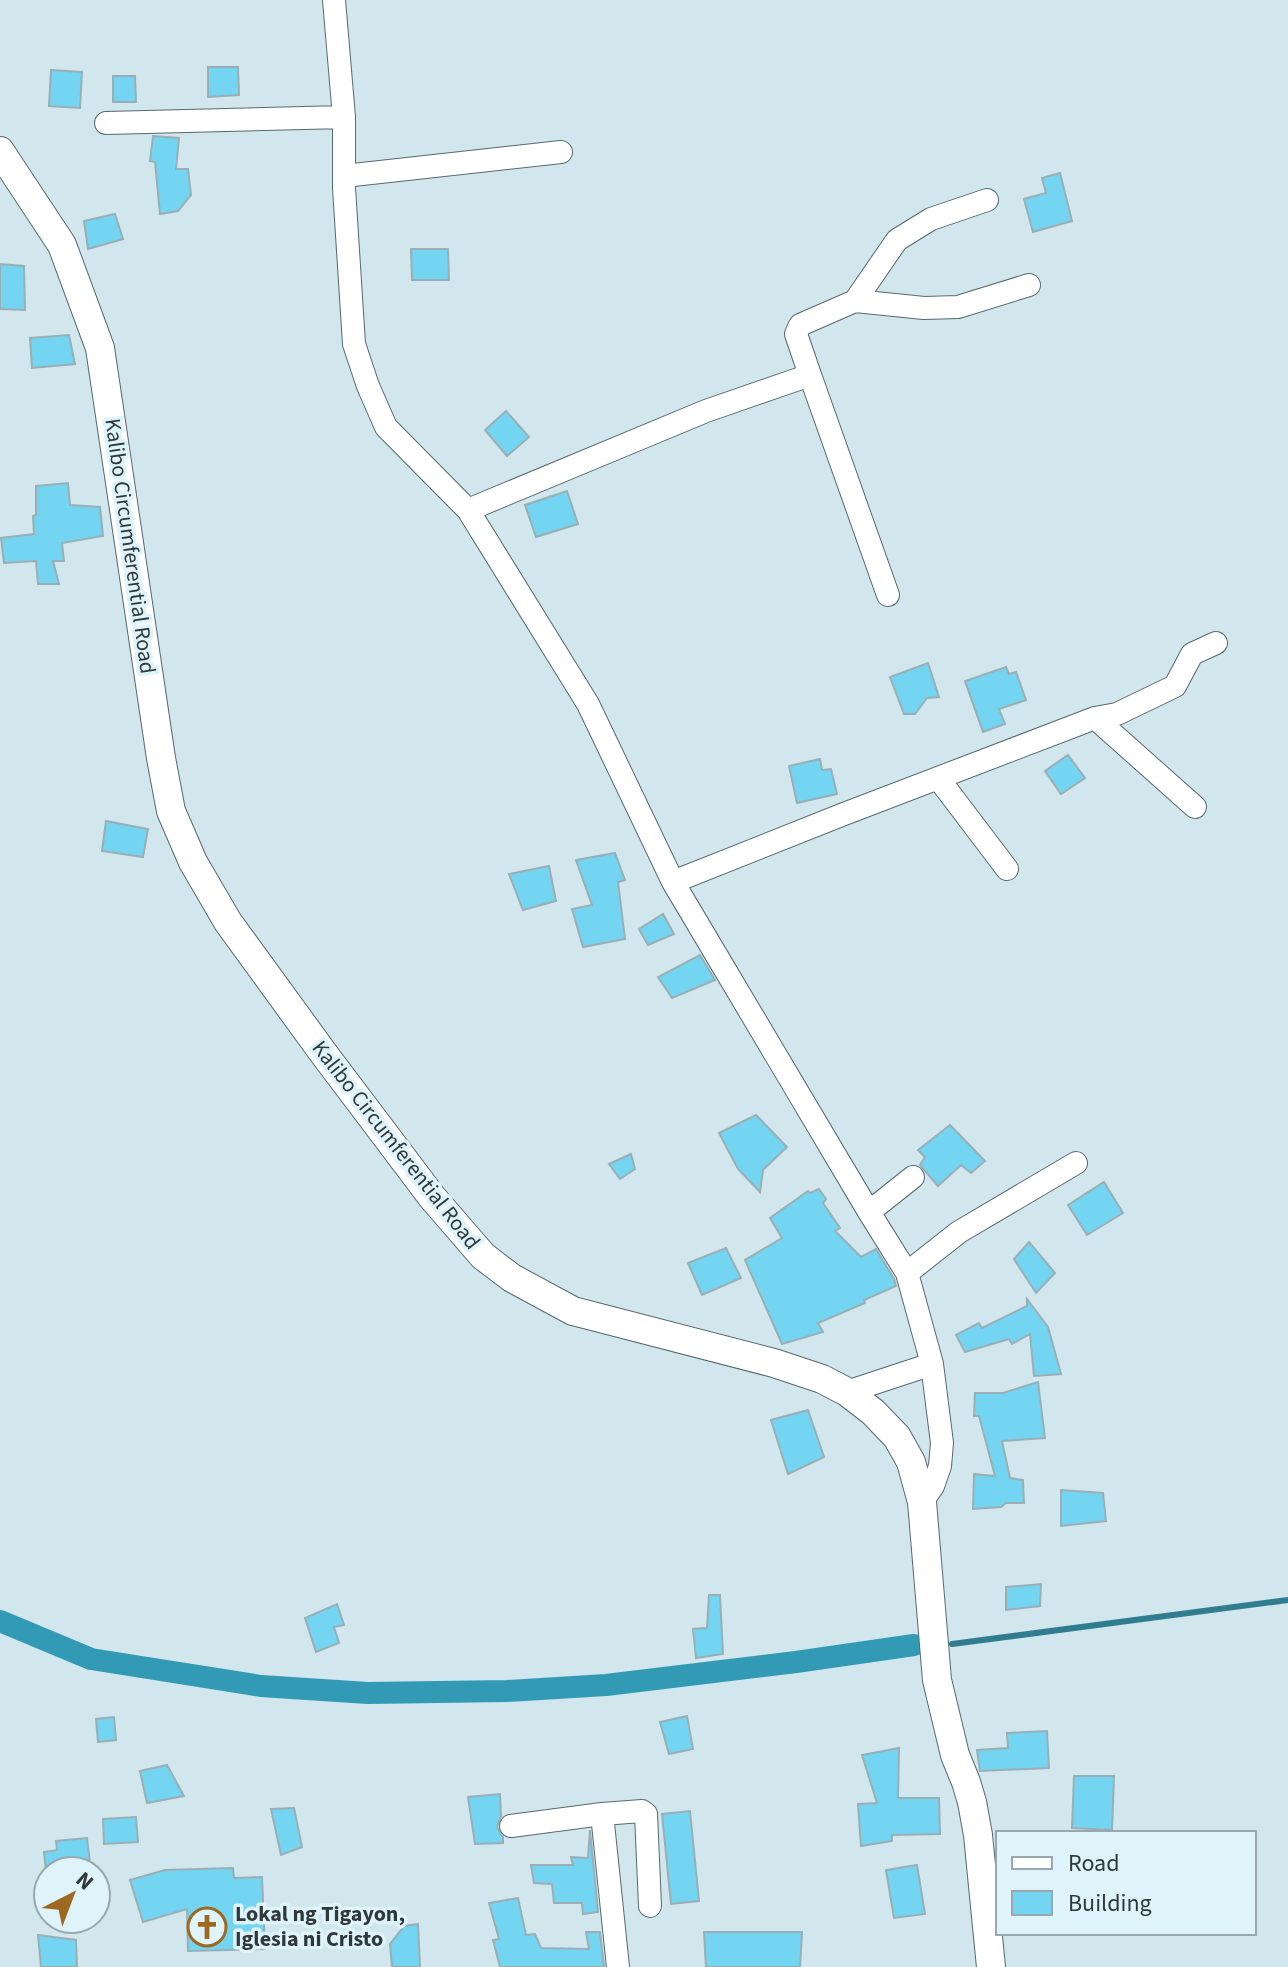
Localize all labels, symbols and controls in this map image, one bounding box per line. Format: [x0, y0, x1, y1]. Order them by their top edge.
street label: Kalibo Circumferential Road [96, 416, 164, 676]
street label: Kalibo Circumferential Road [304, 1034, 488, 1256]
legend [996, 1831, 1256, 1935]
text: Road [1068, 1846, 1120, 1881]
north arrow [32, 1855, 112, 1935]
text: N [69, 1864, 101, 1898]
text: Building [1068, 1886, 1152, 1921]
place label: Lokal ng Tigayon, Iglesia ni Cristo [235, 1898, 405, 1955]
church icon: Lokal ng Tigayon, Iglesia ni Cristo [186, 1906, 228, 1948]

